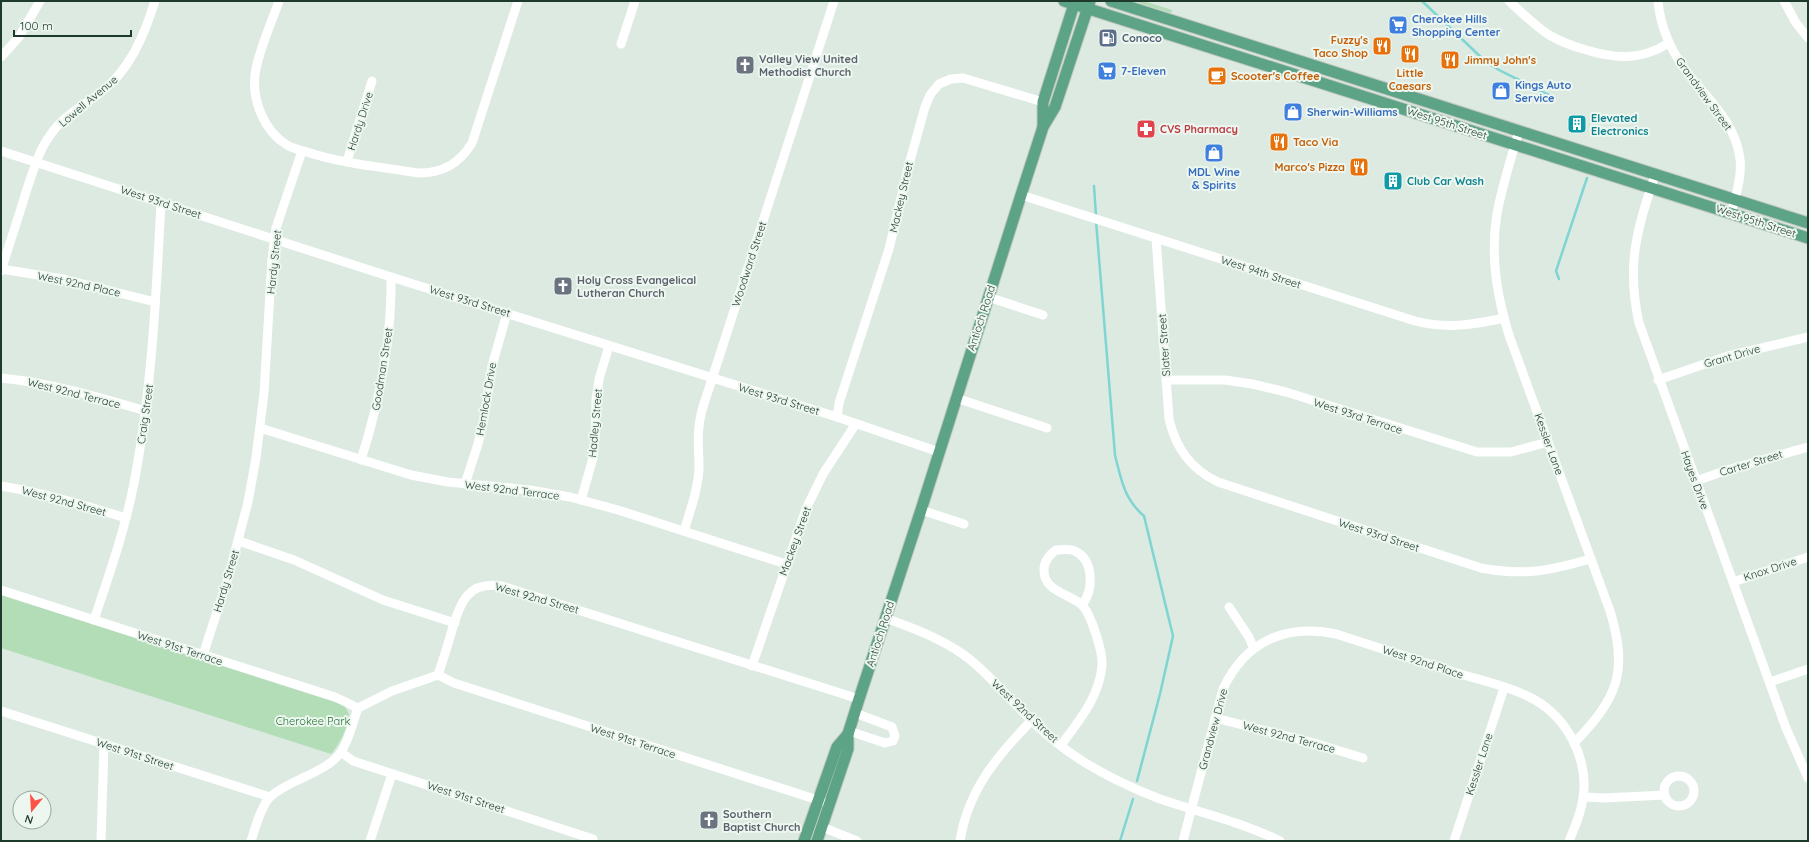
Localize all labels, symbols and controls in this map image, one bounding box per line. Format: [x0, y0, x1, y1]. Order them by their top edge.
scale bar [14, 12, 131, 38]
place label: Cherokee Hills Shopping Center [1412, 12, 1501, 39]
supermarket icon: Cherokee Hills Shopping Center [1387, 14, 1409, 36]
text: 100 m [20, 18, 53, 33]
fuel station icon: Conoco [1097, 27, 1119, 49]
place label: Conoco [1122, 31, 1162, 45]
place label: Fuzzy's Taco Shop [1313, 33, 1368, 60]
restaurant icon: Fuzzy's Taco Shop [1371, 35, 1393, 57]
restaurant icon: Little Caesars [1399, 43, 1421, 65]
restaurant icon: Jimmy John's [1439, 49, 1461, 71]
place label: Valley View United Methodist Church [759, 52, 858, 79]
place label: Jimmy John's [1464, 53, 1536, 67]
church icon: Valley View United Methodist Church [734, 54, 756, 76]
street label: Grandview Street [1673, 55, 1735, 134]
supermarket icon: 7-Eleven [1096, 60, 1118, 82]
place label: 7-Eleven [1121, 64, 1166, 78]
cafe icon: Scooter's Coffee [1206, 65, 1228, 87]
place label: Little Caesars [1389, 66, 1431, 93]
place label: Scooter's Coffee [1231, 69, 1320, 83]
street label: Lowell Avenue [56, 72, 120, 130]
place label: Kings Auto Service [1515, 78, 1571, 105]
shop icon: Kings Auto Service [1490, 80, 1512, 102]
street label: Hardy Drive [344, 90, 376, 152]
shop icon: Sherwin-Williams [1282, 101, 1304, 123]
street label: West 95th Street [1405, 103, 1489, 143]
place label: Sherwin-Williams [1307, 105, 1398, 119]
place label: Elevated Electronics [1591, 111, 1648, 138]
building icon: Elevated Electronics [1566, 113, 1588, 135]
pharmacy icon: CVS Pharmacy [1135, 118, 1157, 140]
place label: CVS Pharmacy [1160, 122, 1238, 136]
restaurant icon: Taco Via [1268, 131, 1290, 153]
place label: Taco Via [1293, 135, 1338, 149]
shop icon: MDL Wine & Spirits [1203, 142, 1225, 164]
restaurant icon: Marco's Pizza [1348, 156, 1370, 178]
street label: Mackey Street [886, 160, 916, 234]
place label: Marco's Pizza [1274, 160, 1345, 174]
place label: MDL Wine & Spirits [1188, 165, 1241, 192]
building icon: Club Car Wash [1382, 170, 1404, 192]
place label: Club Car Wash [1407, 174, 1484, 188]
street label: West 93rd Street [119, 182, 203, 222]
street label: West 95th Street [1714, 201, 1798, 241]
street label: Woodward Street [729, 219, 770, 309]
street label: Hardy Street [264, 229, 284, 295]
street label: West 94th Street [1219, 252, 1303, 292]
street label: West 92nd Place [36, 268, 122, 300]
place label: Holy Cross Evangelical Lutheran Church [577, 273, 696, 300]
church icon: Holy Cross Evangelical Lutheran Church [552, 275, 574, 297]
street label: West 93rd Street [428, 282, 513, 320]
street label: Antioch Road [964, 283, 998, 353]
street label: Slater Street [1155, 313, 1173, 377]
street label: Goodman Street [369, 326, 396, 411]
street label: Grant Drive [1702, 341, 1762, 371]
street label: Hemlock Drive [473, 361, 499, 437]
street label: West 92nd Terrace [26, 375, 122, 411]
street label: West 93rd Street [737, 380, 822, 418]
street label: Craig Street [134, 383, 156, 445]
street label: Hadley Street [585, 388, 605, 458]
street label: West 93rd Terrace [1312, 395, 1404, 437]
street label: Kessler Lane [1531, 411, 1567, 477]
street label: Carter Street [1718, 447, 1785, 479]
street label: Hayes Drive [1678, 449, 1712, 511]
street label: West 92nd Terrace [464, 477, 560, 503]
street label: West 92nd Street [20, 483, 108, 519]
street label: Mackey Street [776, 504, 814, 577]
street label: West 93rd Street [1337, 515, 1421, 555]
street label: Hardy Street [210, 548, 242, 614]
street label: Knox Drive [1742, 554, 1798, 584]
street label: West 92nd Street [493, 579, 581, 617]
street label: Antioch Road [863, 599, 897, 669]
street label: West 91st Terrace [135, 628, 225, 668]
street label: West 92nd Place [1381, 642, 1465, 682]
street label: West 92nd Street [988, 676, 1062, 746]
street label: Grandview Drive [1195, 687, 1231, 771]
park label: Cherokee Park [276, 714, 350, 728]
street label: West 92nd Terrace [1241, 718, 1337, 756]
street label: West 91st Terrace [588, 721, 678, 761]
street label: Kessler Lane [1462, 731, 1496, 797]
street label: West 91st Street [94, 735, 176, 773]
street label: West 91st Street [425, 778, 507, 816]
north arrow [12, 790, 52, 830]
place label: Southern Baptist Church [723, 807, 801, 834]
church icon: Southern Baptist Church [698, 809, 720, 831]
text: N [23, 812, 35, 827]

